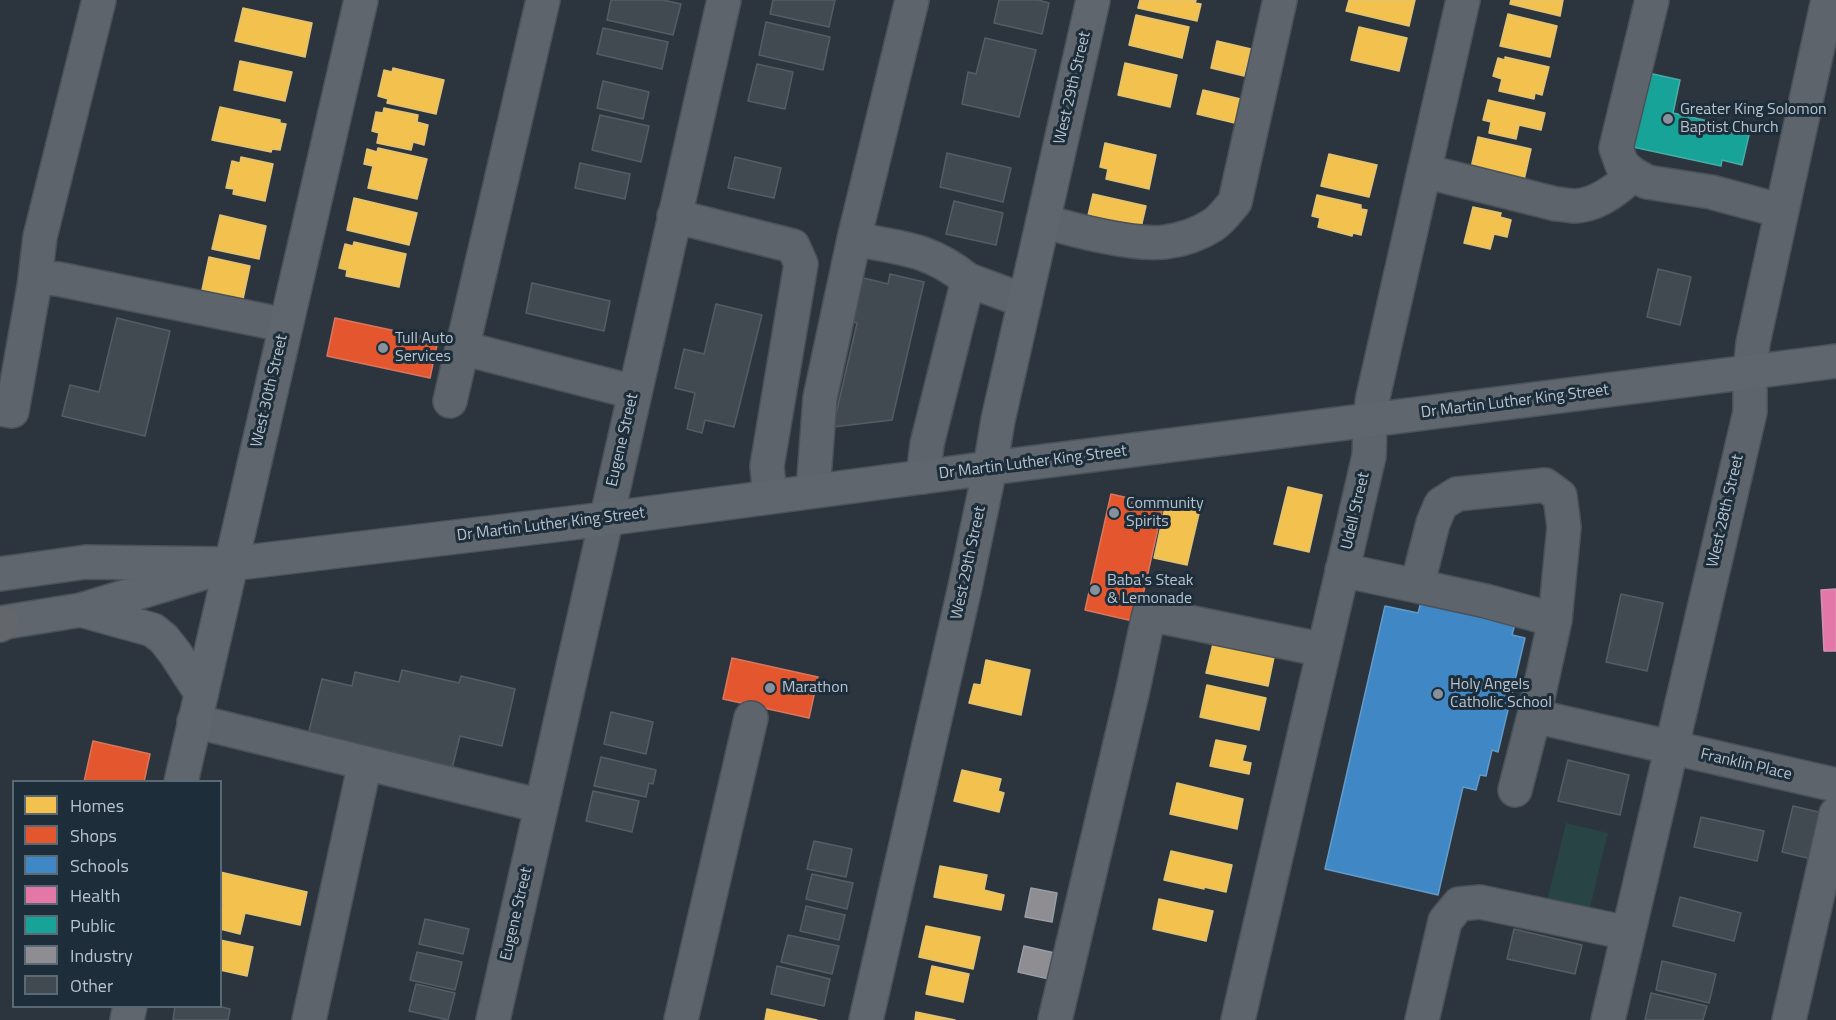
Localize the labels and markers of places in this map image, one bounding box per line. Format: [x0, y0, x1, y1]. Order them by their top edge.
place label: Greater King Solomon Baptist Church [1680, 100, 1827, 138]
marker: Greater King Solomon Baptist Church [1661, 112, 1675, 126]
place label: Tull Auto Services [395, 329, 454, 367]
marker: Tull Auto Services [376, 341, 390, 355]
place label: Community Spirits [1126, 494, 1204, 532]
marker: Community Spirits [1107, 506, 1121, 520]
place label: Baba's Steak & Lemonade [1107, 571, 1193, 609]
marker: Baba's Steak & Lemonade [1088, 583, 1102, 597]
place label: Holy Angels Catholic School [1450, 675, 1552, 713]
place label: Marathon [782, 678, 848, 698]
marker: Marathon [763, 681, 777, 695]
marker: Holy Angels Catholic School [1431, 687, 1445, 701]

